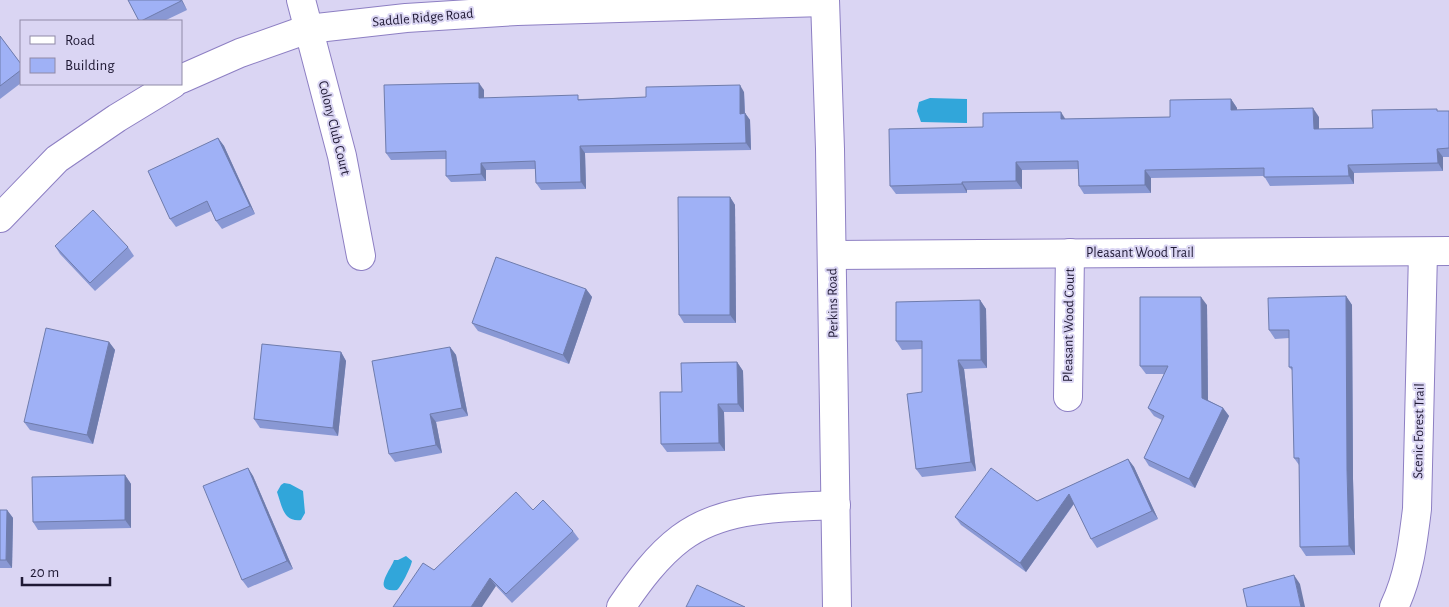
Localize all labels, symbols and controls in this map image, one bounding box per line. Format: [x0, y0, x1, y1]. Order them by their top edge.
street label: Saddle Ridge Road [372, 7, 474, 29]
legend [20, 20, 182, 85]
text: Road [65, 33, 95, 48]
text: Building [65, 58, 115, 73]
street label: Colony Club Court [316, 79, 353, 177]
street label: Pleasant Wood Trail [1086, 246, 1194, 260]
street label: Pleasant Wood Court [1061, 267, 1077, 382]
street label: Perkins Road [825, 268, 841, 338]
street label: Scenic Forest Trail [1411, 383, 1427, 479]
scale bar [22, 554, 110, 586]
text: 20 m [30, 565, 59, 580]

